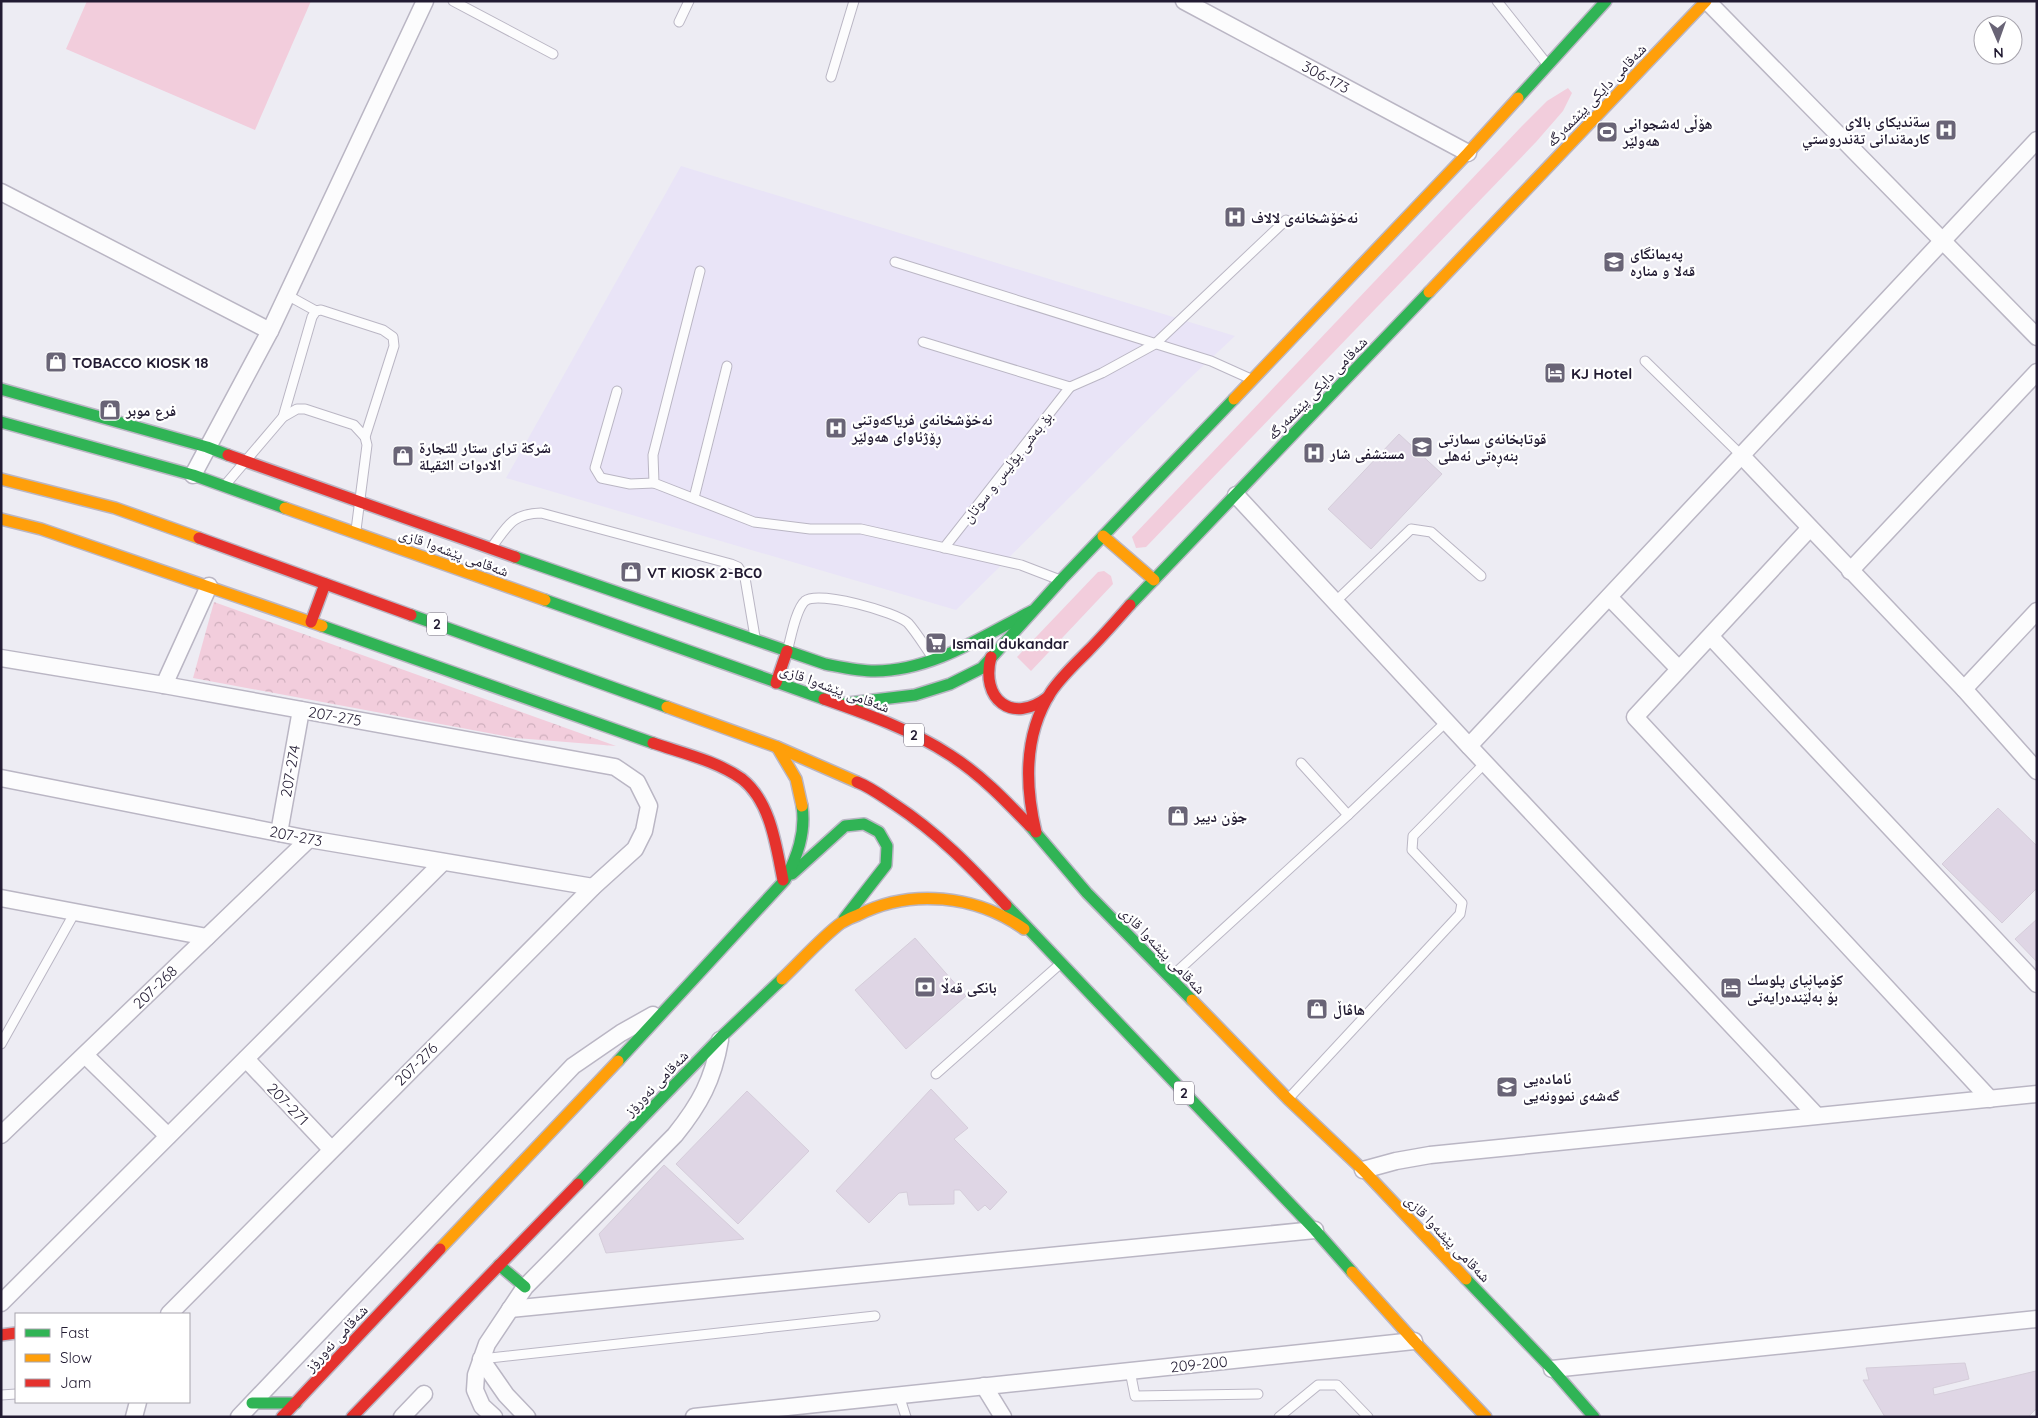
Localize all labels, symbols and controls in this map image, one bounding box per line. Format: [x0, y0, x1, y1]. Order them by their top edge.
north arrow [1973, 15, 2023, 65]
street label: شەقامی دایکی پێشمەرگە [1542, 39, 1651, 151]
text: N [1993, 44, 2004, 62]
street label: 306-173 [1299, 57, 1353, 97]
place label: سةنديكاى بالاى كارمةندانى تةندروستي [1802, 112, 1930, 150]
place label: هۆڵی لەشجوانی هەولێر [1622, 114, 1713, 150]
hospital icon: سةنديكاى بالاى كارمةندانى تةندروستي [1934, 118, 1958, 142]
sports icon: هۆڵی لەشجوانی هەولێر [1595, 120, 1619, 144]
hospital icon: نەخۆشخانەی لالاف [1223, 205, 1247, 229]
place label: نەخۆشخانەی لالاف [1251, 208, 1358, 227]
place label: پەیمانگای قەلا و منارە [1630, 244, 1695, 280]
school or university icon: پەیمانگای قەلا و منارە [1602, 250, 1626, 274]
street label: شەقامی دایکی پێشمەرگە [1263, 332, 1372, 444]
shop icon: TOBACCO KIOSK 18 [44, 350, 68, 374]
place label: TOBACCO KIOSK 18 [72, 353, 209, 372]
hotel icon: KJ Hotel [1543, 361, 1567, 385]
place label: KJ Hotel [1571, 364, 1632, 383]
shop icon: فرع موبر [98, 398, 122, 422]
place label: فرع موبر [125, 401, 176, 421]
street label: بۆ بەشی پۆلیس و سوتان [958, 407, 1057, 527]
place label: نەخۆشخانەی فریاکەوتنی ڕۆژئاوای هەولێر [851, 410, 992, 448]
hospital icon: نەخۆشخانەی فریاکەوتنی ڕۆژئاوای هەولێر [824, 416, 848, 440]
place label: قوتابخانەی سمارتی بنەڕەتی ئەهلی [1438, 429, 1547, 467]
school or university icon: قوتابخانەی سمارتی بنەڕەتی ئەهلی [1410, 435, 1434, 459]
place label: شركة ترای ستار للتجارة الادوات الثقيلة [419, 438, 551, 474]
hospital icon: مستشفى شار [1302, 441, 1326, 465]
shop icon: شركة ترای ستار للتجارة الادوات الثقيلة [391, 444, 415, 468]
place label: مستشفى شار [1329, 444, 1405, 463]
street label: شەقامی پێشەوا قازی [396, 523, 511, 582]
shop icon: VT KIOSK 2-BC0 [619, 560, 643, 584]
place label: VT KIOSK 2-BC0 [647, 563, 762, 582]
road number: 2 [427, 612, 447, 636]
supermarket icon: Ismail dukandar [924, 631, 948, 655]
place label: Ismail dukandar [952, 634, 1070, 653]
street label: شەقامی پێشەوا قازی [777, 659, 892, 718]
street label: 207-275 [307, 702, 363, 730]
road number: 2 [904, 724, 924, 746]
street label: 207-274 [276, 743, 304, 799]
shop icon: جۆن دییر [1166, 804, 1190, 828]
place label: جۆن دییر [1193, 807, 1248, 826]
street label: 207-273 [268, 822, 324, 850]
street label: شەقامی پێشەوا قازی [1115, 902, 1210, 999]
street label: 207-268 [129, 961, 181, 1013]
place label: کۆمپانیای پلوسك بۆ بەڵێندەرایەتی [1747, 970, 1844, 1006]
bank icon: بانکی قەڵا [913, 975, 937, 999]
hotel icon: کۆمپانیای پلوسك بۆ بەڵێندەرایەتی [1719, 976, 1743, 1000]
place label: بانکی قەڵا [941, 977, 997, 997]
shop icon: هاڤاڵ [1305, 997, 1329, 1021]
place label: هاڤاڵ [1333, 1000, 1365, 1019]
street label: 207-276 [390, 1038, 442, 1090]
street label: شەقامی نەورۆز [619, 1046, 693, 1121]
place label: ئامادەیی گەشەی نموونەیی [1523, 1069, 1620, 1105]
school or university icon: ئامادەیی گەشەی نموونەیی [1495, 1075, 1519, 1099]
street label: 207-271 [263, 1079, 313, 1129]
road number: 2 [1174, 1082, 1194, 1104]
street label: شەقامی پێشەوا قازی [1400, 1190, 1495, 1287]
street label: شەقامی نەورۆز [300, 1301, 373, 1377]
legend [15, 1313, 190, 1403]
text: Fast [60, 1323, 89, 1342]
text: Slow [60, 1348, 92, 1367]
street label: 209-200 [1169, 1352, 1229, 1376]
text: Jam [60, 1373, 91, 1392]

